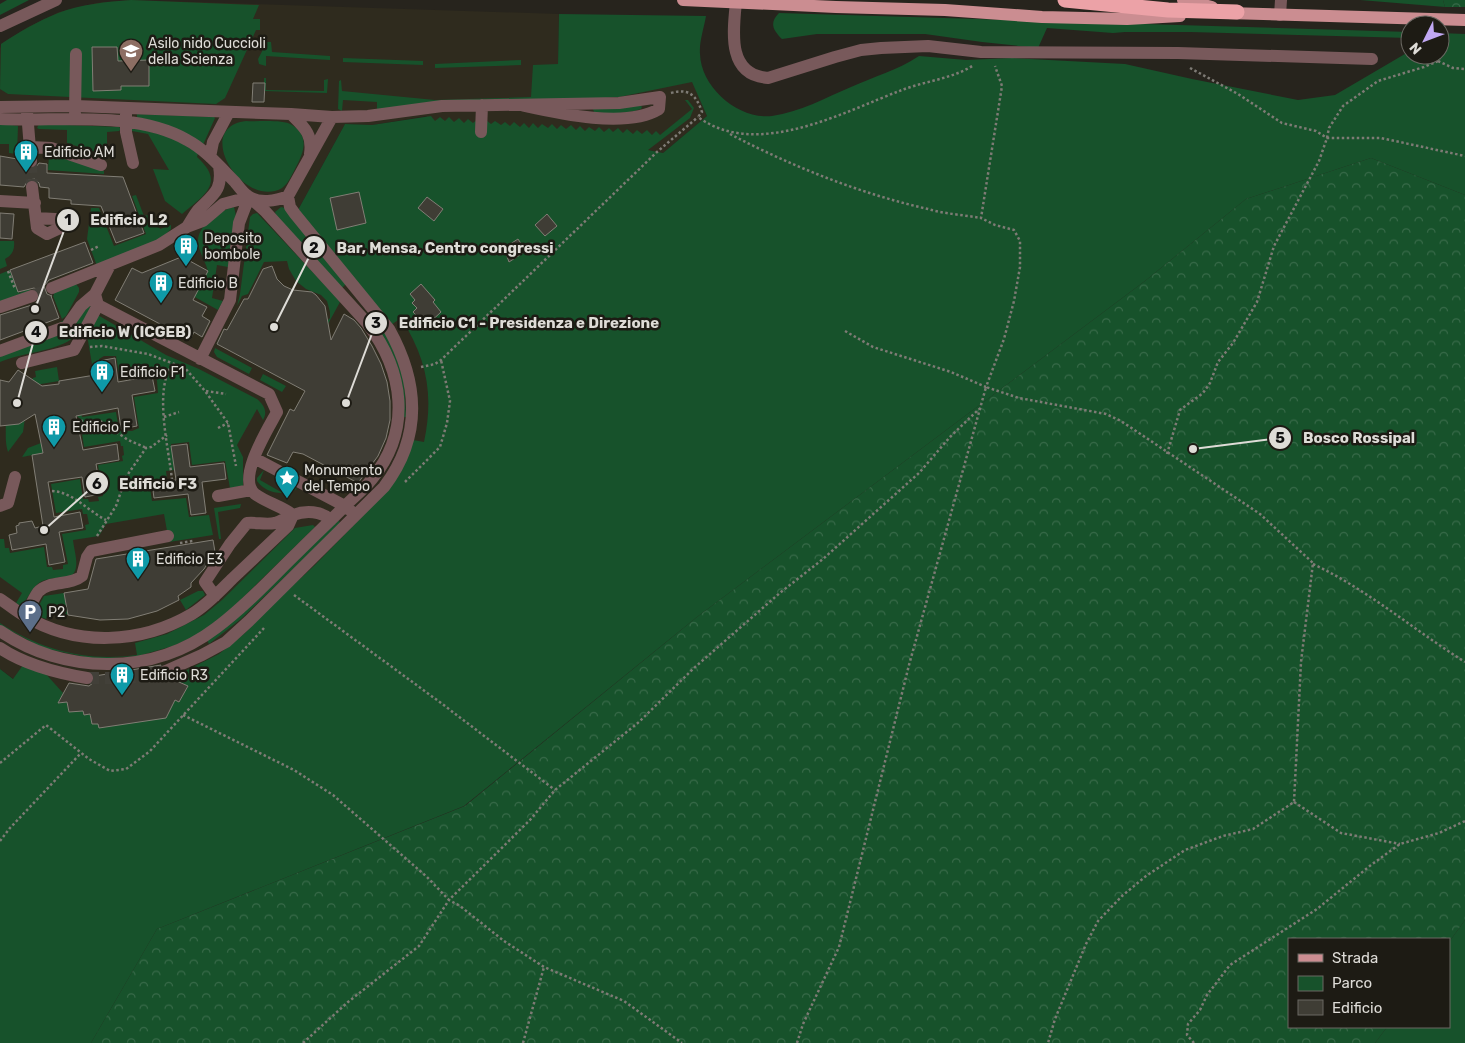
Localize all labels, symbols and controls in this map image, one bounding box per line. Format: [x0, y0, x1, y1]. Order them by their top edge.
north arrow [1400, 15, 1450, 65]
place label: Asilo nido Cuccioli della Scienza [148, 35, 266, 68]
school or university icon: Asilo nido Cuccioli della Scienza [118, 38, 144, 72]
text: N [1406, 39, 1425, 58]
building icon: Edificio AM [13, 139, 39, 173]
place label: Edificio AM [44, 144, 115, 161]
callout: Edificio L2 [55, 205, 178, 235]
text: 1 [64, 211, 72, 229]
text: Edificio L2 [90, 211, 168, 229]
place label: Deposito bombole [204, 230, 262, 263]
callout: Bar, Mensa, Centro congressi [301, 232, 563, 262]
building icon: Deposito bombole [173, 233, 199, 267]
text: 2 [309, 239, 319, 257]
text: Bar, Mensa, Centro congressi [336, 239, 554, 257]
building icon: Edificio B [148, 270, 174, 304]
place label: Edificio B [178, 275, 238, 292]
callout: Edificio C1 - Presidenza e Direzione [364, 308, 669, 338]
text: 3 [371, 314, 381, 332]
text: Edificio C1 - Presidenza e Direzione [399, 314, 659, 332]
callout: Edificio W (ICGEB) [23, 317, 201, 347]
text: 4 [31, 323, 41, 341]
text: Edificio W (ICGEB) [59, 323, 191, 341]
building icon: Edificio F1 [89, 359, 115, 393]
place label: Edificio F1 [120, 364, 185, 381]
building icon: Edificio F [41, 414, 67, 448]
place label: Edificio F [72, 419, 131, 436]
callout: Bosco Rossipal [1267, 423, 1425, 453]
text: 5 [1275, 429, 1285, 447]
text: Bosco Rossipal [1303, 429, 1415, 447]
place label: Monumento del Tempo [304, 462, 382, 495]
place icon: Monumento del Tempo [274, 465, 300, 499]
callout: Edificio F3 [84, 468, 207, 498]
text: 6 [92, 475, 102, 493]
text: Edificio F3 [119, 475, 197, 493]
building icon: Edificio E3 [125, 546, 151, 580]
place label: Edificio E3 [156, 551, 223, 568]
parking icon: P2 [17, 599, 43, 633]
place label: P2 [48, 604, 65, 621]
building icon: Edificio R3 [109, 662, 135, 696]
place label: Edificio R3 [140, 667, 208, 684]
legend [1288, 938, 1450, 1028]
text: Strada [1332, 949, 1378, 967]
text: Parco [1332, 974, 1372, 992]
text: Edificio [1332, 999, 1382, 1017]

